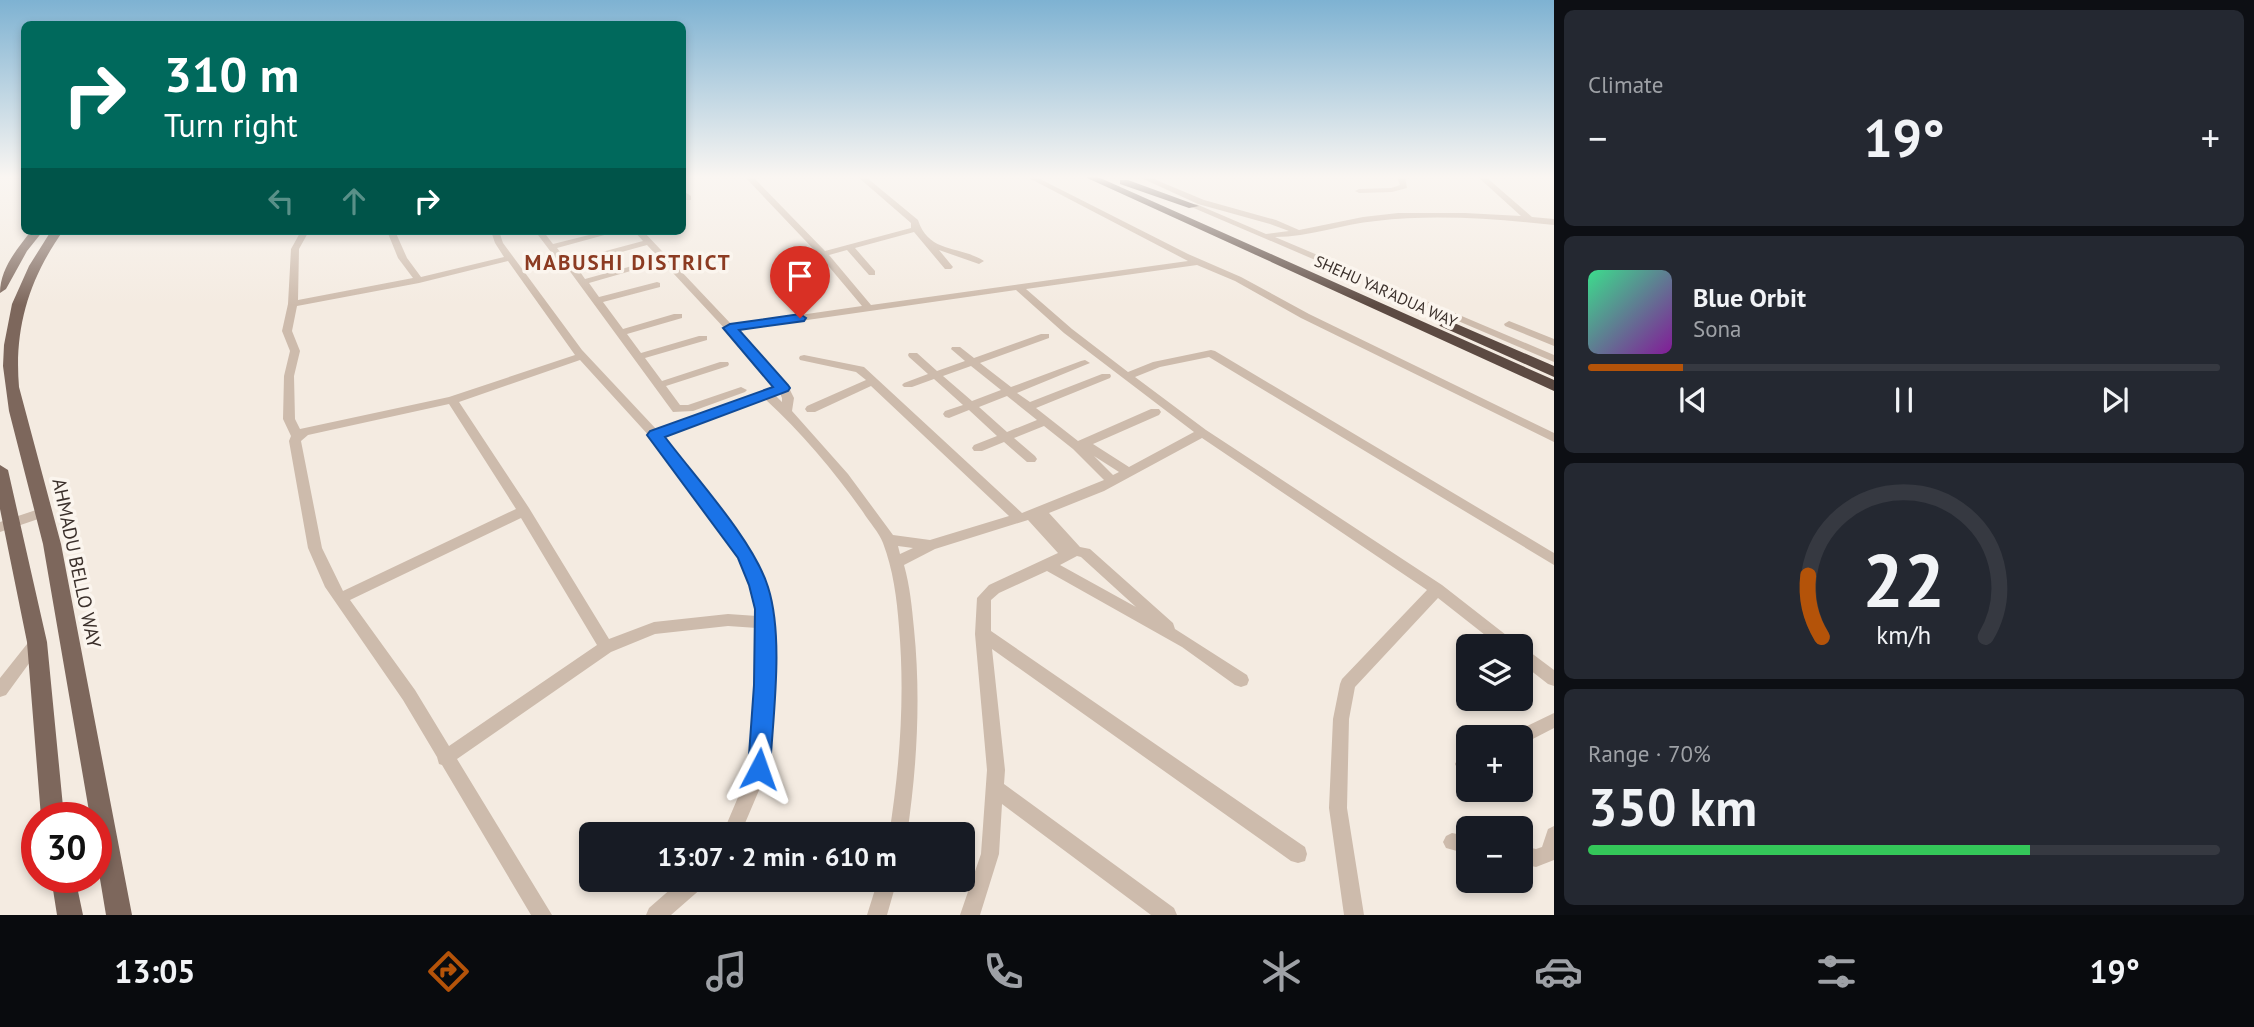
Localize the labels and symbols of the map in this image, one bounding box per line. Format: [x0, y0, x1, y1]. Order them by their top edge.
pin [770, 246, 830, 318]
district label: MABUSHI DISTRICT [524, 249, 732, 276]
street label: SHEHU YAR'ADUA WAY [1312, 251, 1460, 331]
street label: AHMADU BELLO WAY [47, 476, 107, 650]
position arrow [722, 732, 796, 806]
speed limit sign: 30 [21, 802, 112, 893]

